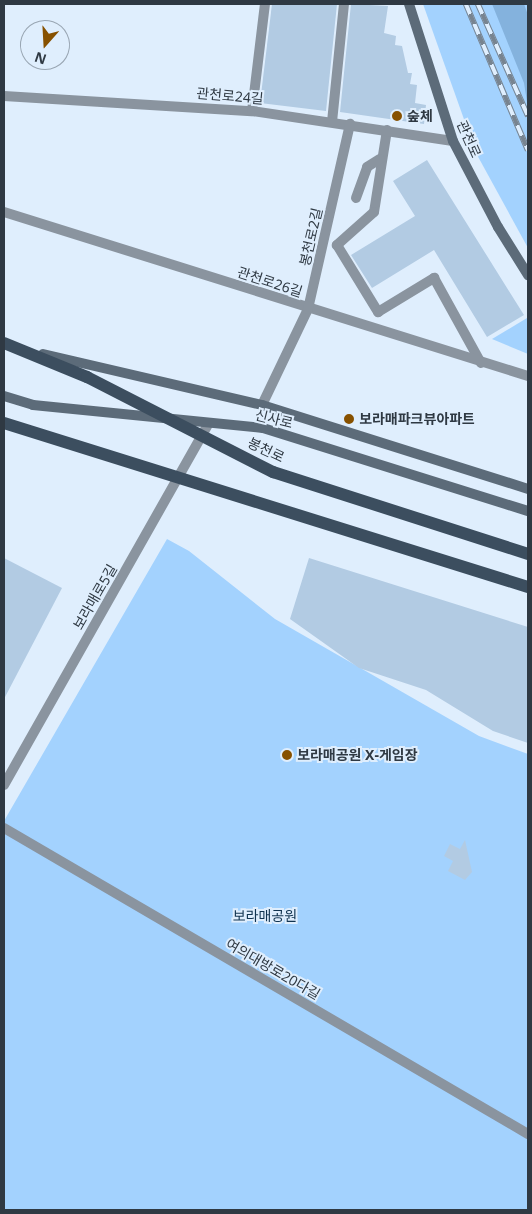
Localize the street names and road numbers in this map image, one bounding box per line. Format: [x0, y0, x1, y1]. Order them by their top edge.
street label: 관천로24길 [196, 85, 264, 107]
street label: 관천로 [453, 118, 485, 160]
street label: 봉천로2길 [296, 206, 326, 268]
street label: 관천로26길 [235, 264, 305, 300]
street label: 신사로 [253, 406, 295, 432]
street label: 봉천로 [245, 434, 287, 466]
street label: 보라매로5길 [70, 561, 120, 633]
street label: 여의대방로20다길 [223, 935, 323, 1003]

